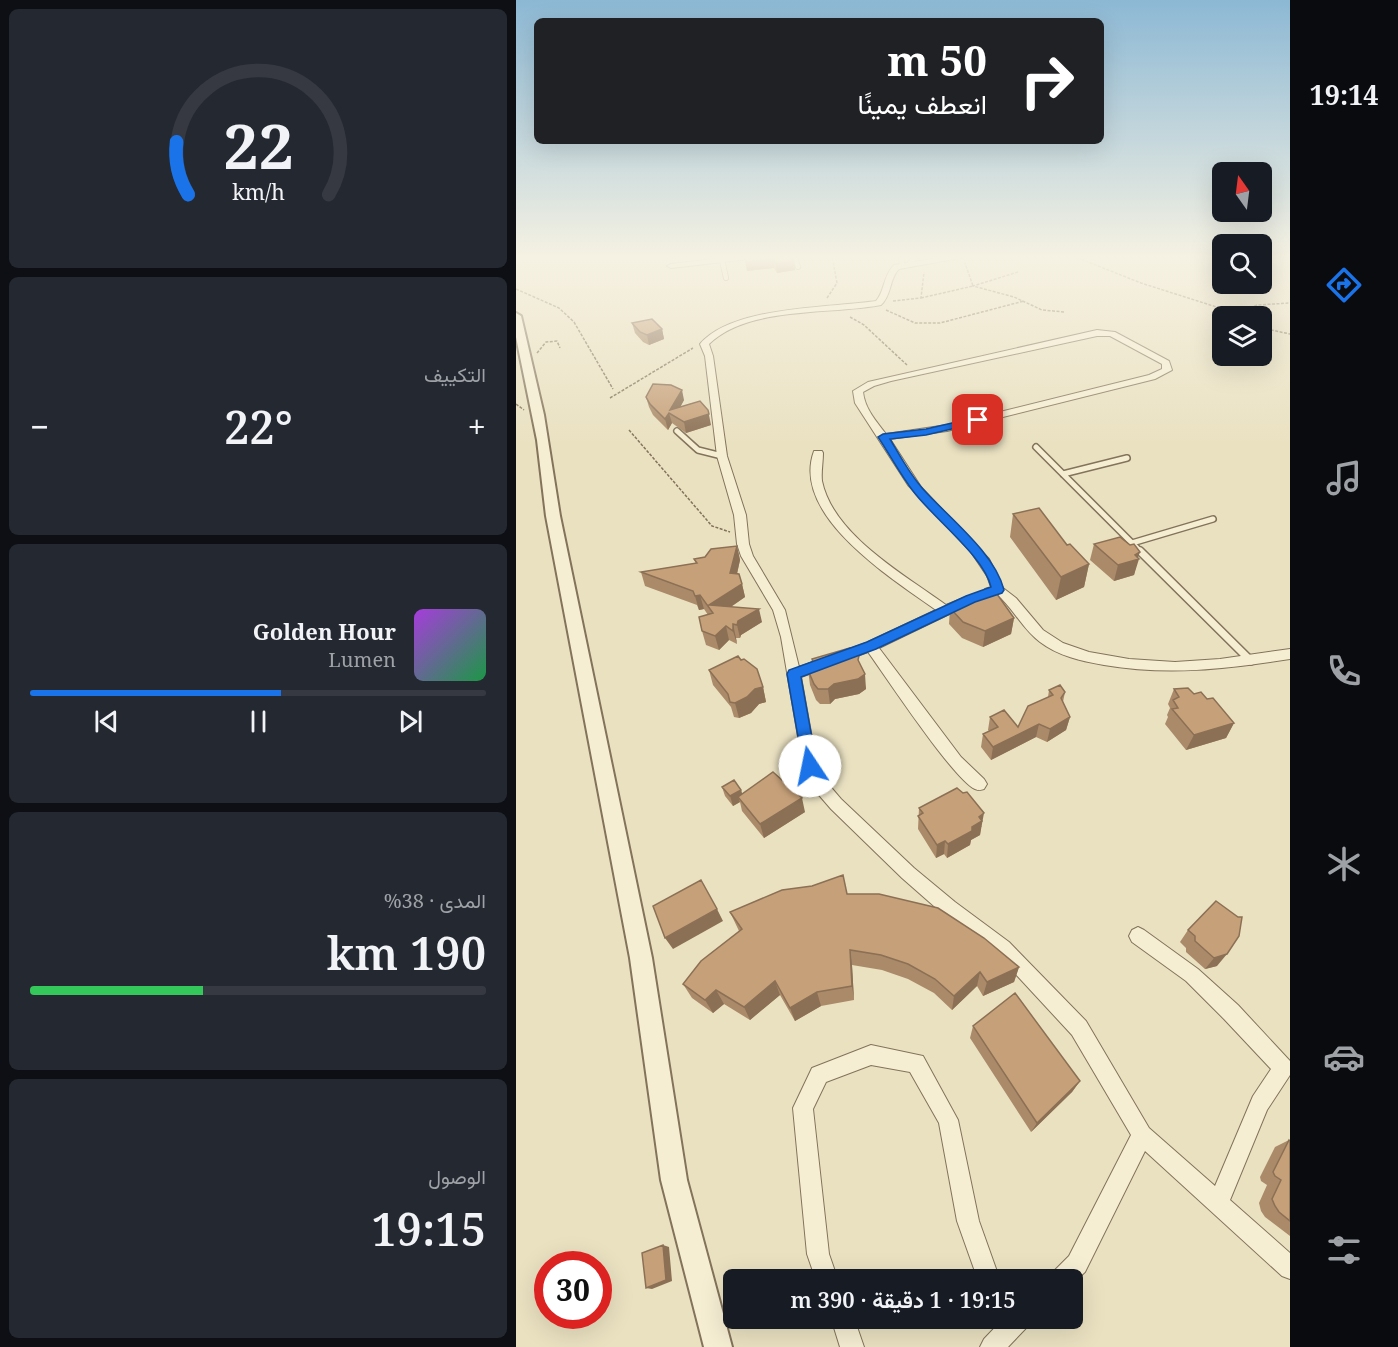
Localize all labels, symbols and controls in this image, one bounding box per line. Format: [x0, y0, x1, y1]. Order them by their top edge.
text: 50 m [887, 31, 987, 88]
icon: right [1008, 42, 1086, 120]
text: 19:14 [1309, 76, 1379, 113]
text: انعطف يمينًا [857, 85, 987, 122]
text: 22 [223, 102, 293, 187]
north arrow [1212, 162, 1272, 222]
map controls [1212, 162, 1272, 366]
text: km/h [232, 178, 285, 207]
button: search [1212, 234, 1272, 294]
icon: directions [1323, 264, 1365, 306]
button: layers [1212, 306, 1272, 366]
text: التكييف [424, 361, 486, 388]
pin [952, 394, 1003, 445]
text: 22° [224, 396, 293, 457]
icon: arrive [961, 403, 994, 436]
text: − [30, 404, 49, 449]
text: + [468, 404, 486, 449]
icon: music [1323, 457, 1365, 499]
text: Golden Hour [253, 616, 396, 646]
text: Lumen [328, 646, 396, 673]
icon: phone [1323, 650, 1365, 692]
icon: previous [90, 705, 123, 738]
icon: pause [242, 705, 275, 738]
icon: next [394, 705, 427, 738]
position arrow [778, 734, 842, 798]
icon: climate [1323, 843, 1365, 885]
text: المدى · 38% [384, 887, 486, 914]
text: 190 km [327, 922, 486, 983]
icon: car [1323, 1036, 1365, 1078]
text: الوصول [428, 1163, 486, 1190]
text: 19:15 [371, 1198, 486, 1259]
icon: filters [1323, 1229, 1365, 1271]
speed limit sign: 30 [534, 1251, 612, 1329]
text: 19:15 · 1 دقيقة · 390 m [790, 1284, 1016, 1314]

